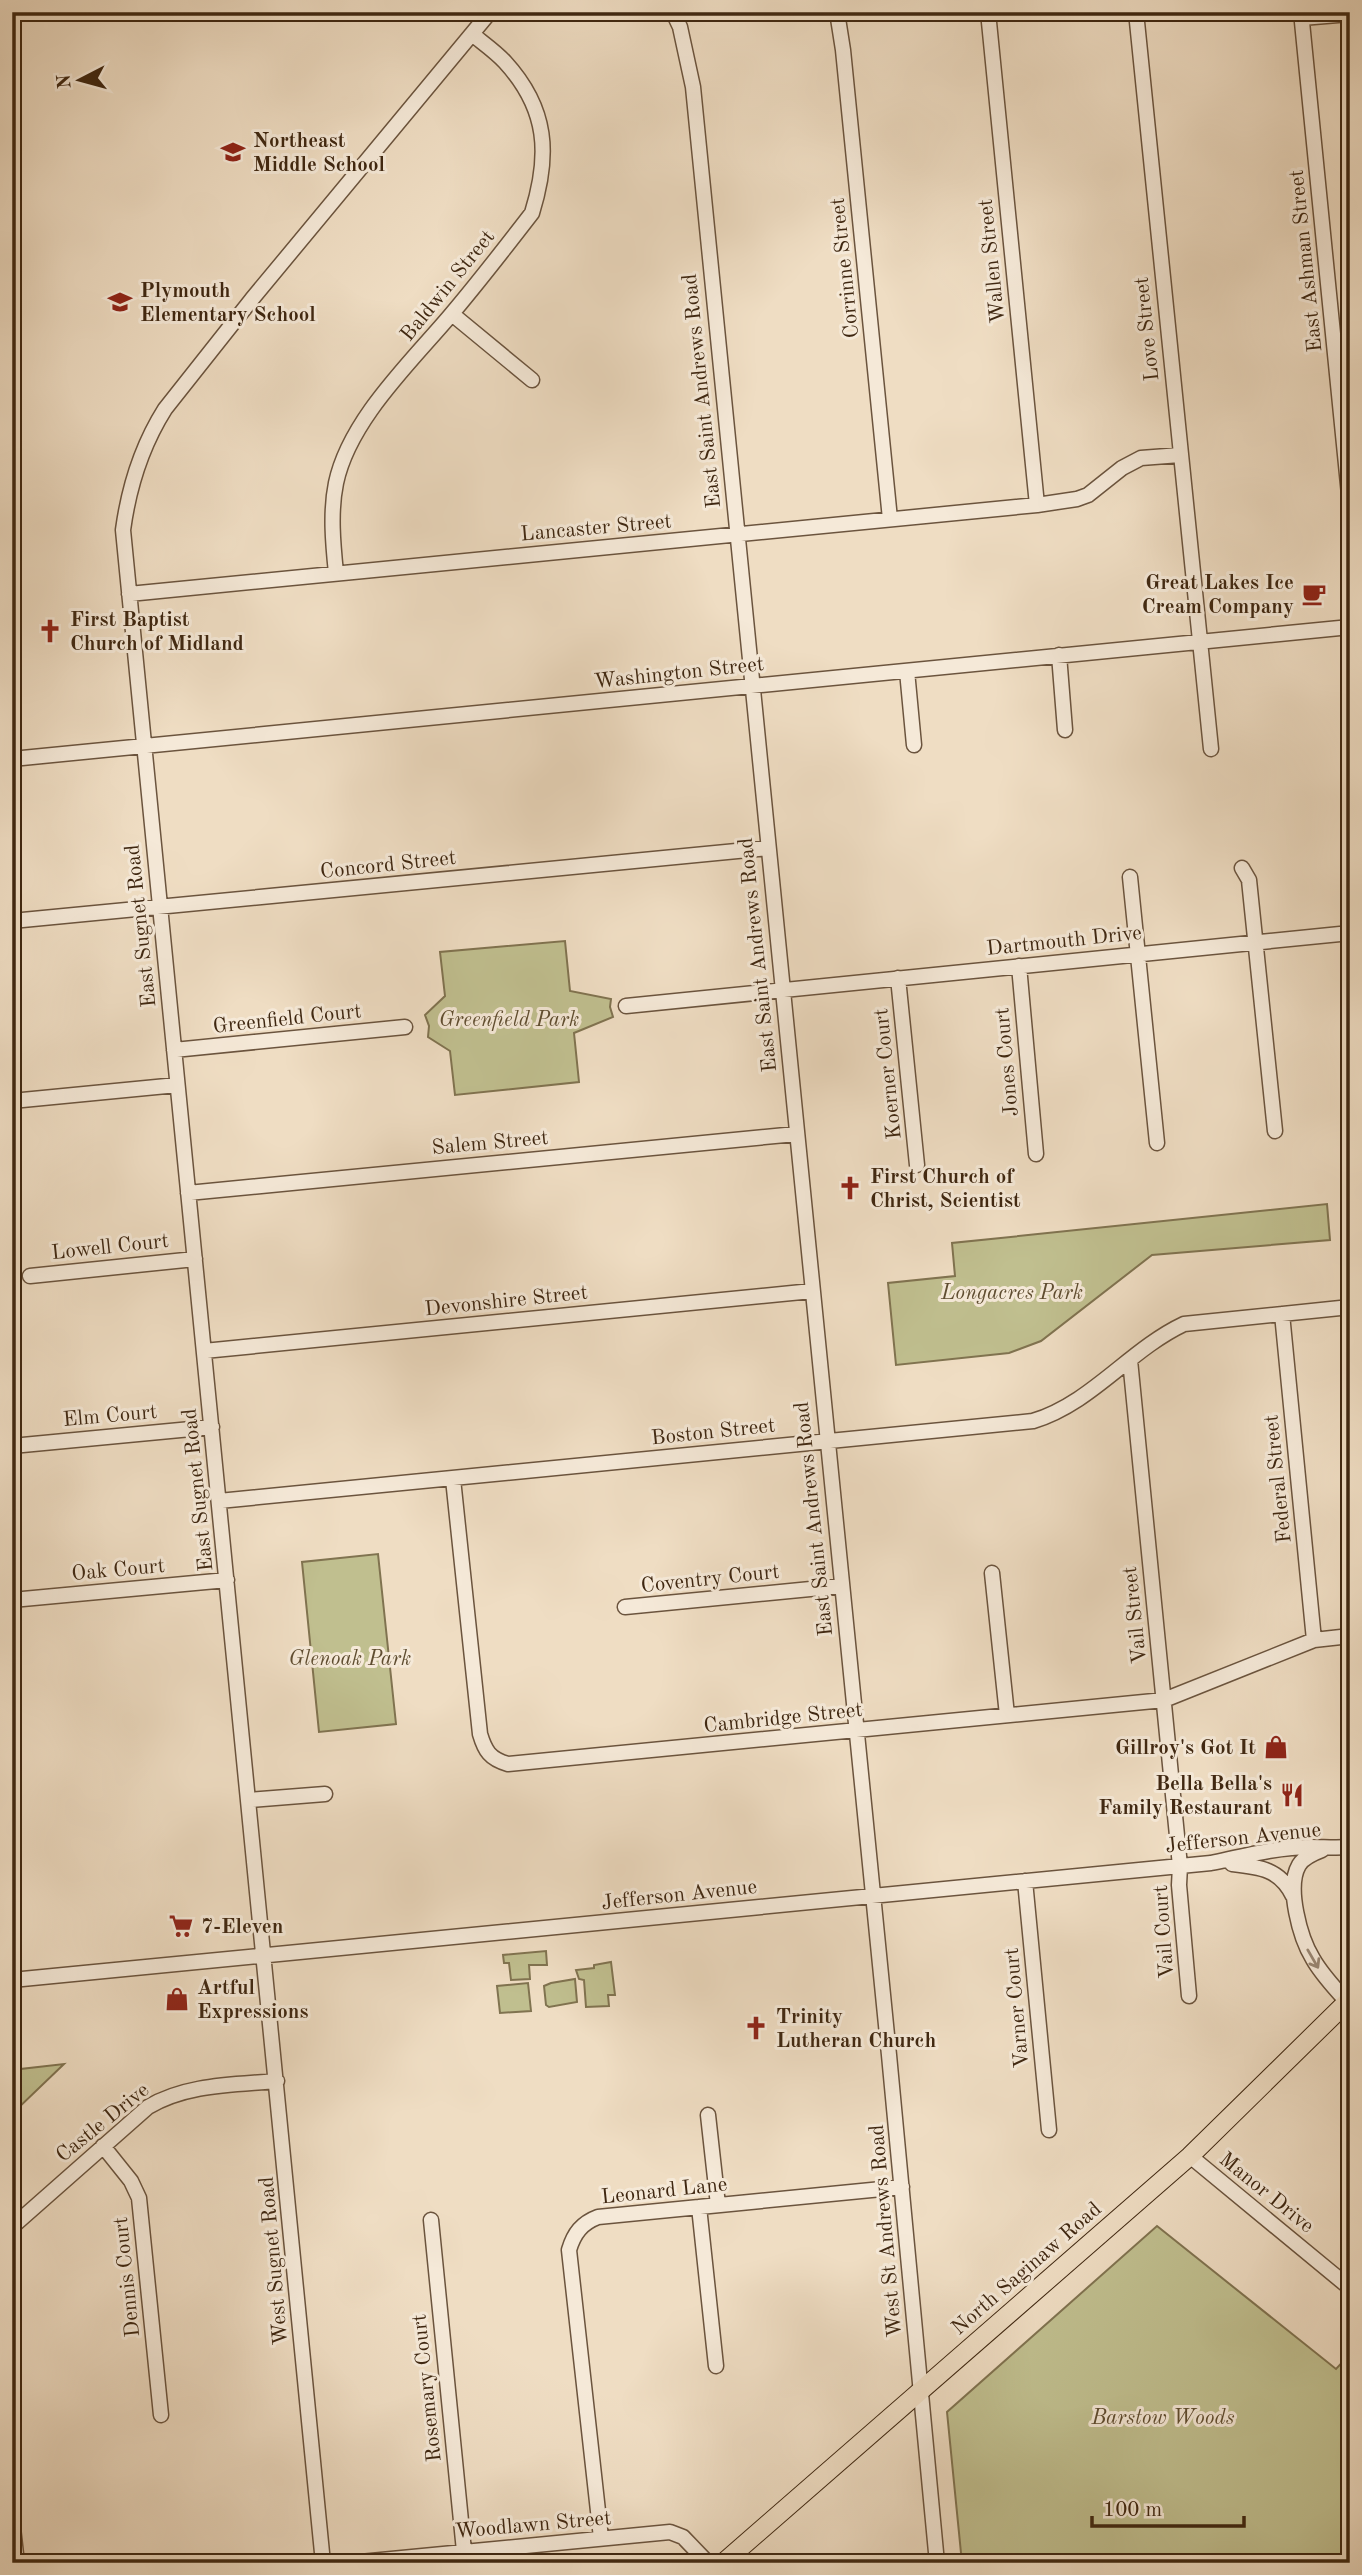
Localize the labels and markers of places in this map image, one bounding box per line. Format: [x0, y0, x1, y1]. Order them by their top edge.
place label: Northeast Middle School [253, 131, 385, 176]
school or university icon: Northeast Middle School [219, 138, 247, 166]
place label: Plymouth Elementary School [140, 281, 316, 326]
school or university icon: Plymouth Elementary School [106, 288, 134, 316]
place label: Great Lakes Ice Cream Company [1142, 573, 1294, 618]
cafe icon: Great Lakes Ice Cream Company [1300, 580, 1328, 608]
place label: First Baptist Church of Midland [70, 610, 244, 655]
church icon: First Baptist Church of Midland [36, 617, 64, 645]
place label: First Church of Christ, Scientist [870, 1167, 1021, 1212]
church icon: First Church of Christ, Scientist [836, 1174, 864, 1202]
shop icon: Gillroy's Got It [1262, 1733, 1290, 1761]
place label: Gillroy's Got It [1115, 1738, 1256, 1759]
place label: Bella Bella's Family Restaurant [1098, 1774, 1272, 1819]
restaurant icon: Bella Bella's Family Restaurant [1278, 1781, 1306, 1809]
supermarket icon: 7-Eleven [167, 1912, 195, 1940]
place label: 7-Eleven [201, 1917, 283, 1938]
place label: Artful Expressions [197, 1978, 308, 2023]
shop icon: Artful Expressions [163, 1985, 191, 2013]
place label: Trinity Lutheran Church [776, 2007, 936, 2052]
church icon: Trinity Lutheran Church [742, 2014, 770, 2042]

